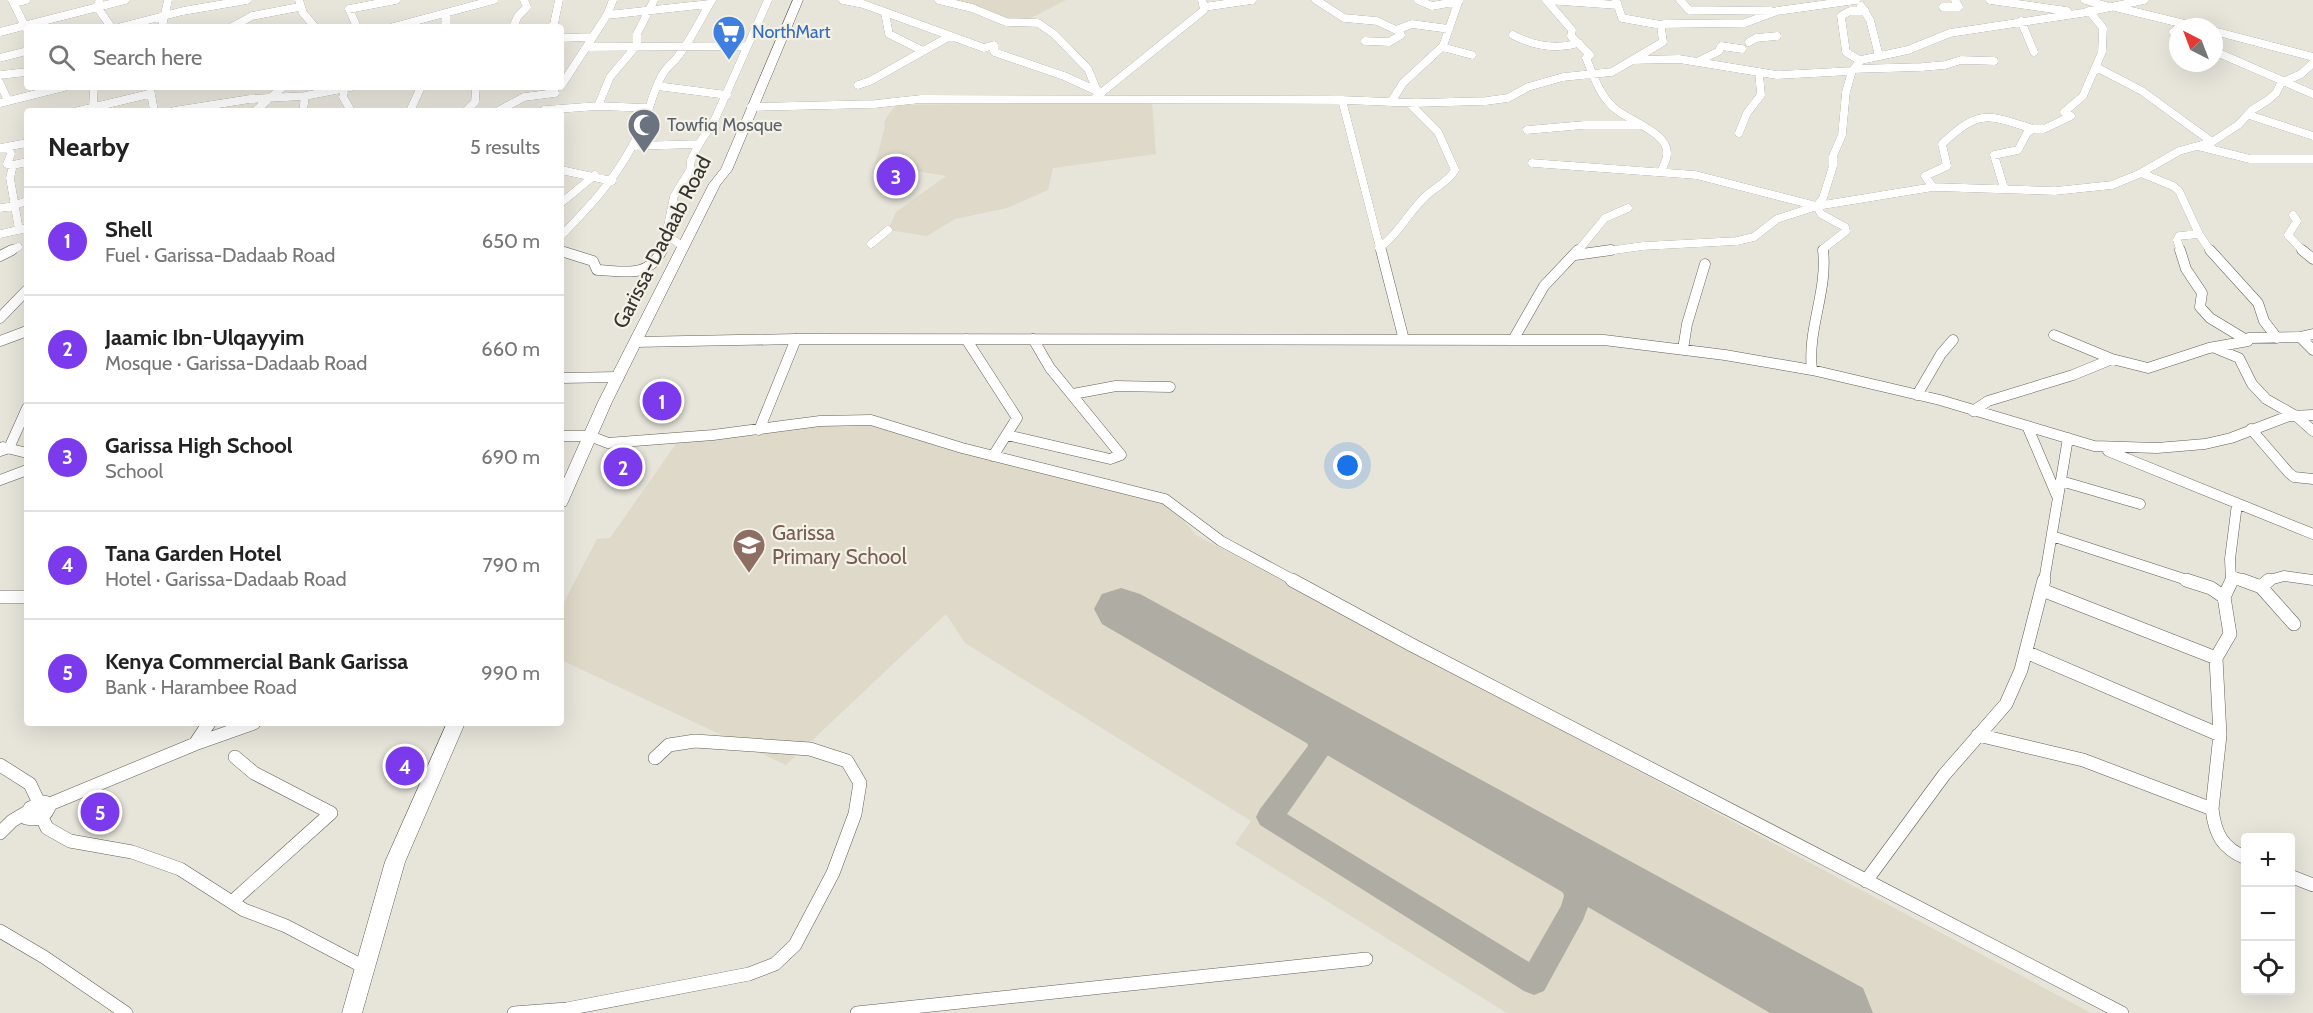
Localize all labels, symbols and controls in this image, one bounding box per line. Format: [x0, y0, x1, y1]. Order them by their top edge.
supermarket icon: NorthMart [711, 14, 747, 61]
north arrow [2169, 18, 2223, 72]
place label: NorthMart [752, 21, 830, 43]
search box [24, 24, 564, 90]
icon: search [45, 41, 78, 74]
text: Search here [93, 44, 202, 71]
mosque icon: Towfiq Mosque [626, 107, 662, 154]
place label: Towfiq Mosque [667, 114, 782, 136]
text: Nearby [48, 131, 129, 163]
text: 5 results [470, 135, 540, 159]
street label: Garissa-Dadaab Road [607, 151, 716, 332]
pin: 3 [876, 154, 916, 198]
text: Shell [105, 216, 153, 243]
text: 1 [64, 229, 71, 253]
text: 650 m [482, 229, 540, 253]
text: Fuel · Garissa-Dadaab Road [105, 243, 335, 267]
text: Jaamic Ibn-Ulqayyim [105, 324, 304, 351]
text: 2 [62, 337, 73, 361]
text: 660 m [481, 337, 540, 361]
text: Mosque · Garissa-Dadaab Road [105, 351, 367, 375]
pin: 1 [642, 378, 682, 424]
text: Garissa High School [105, 432, 293, 459]
pin: 2 [604, 444, 642, 490]
text: 3 [62, 445, 73, 469]
text: 690 m [481, 445, 540, 469]
your location [1333, 451, 1362, 480]
text: School [105, 459, 163, 483]
place label: Garissa Primary School [772, 520, 907, 569]
school or university icon: Garissa Primary School [731, 527, 767, 574]
text: Tana Garden Hotel [105, 540, 281, 567]
text: 4 [61, 553, 74, 577]
text: 790 m [483, 553, 540, 577]
text: Hotel · Garissa-Dadaab Road [105, 567, 347, 591]
text: Kenya Commercial Bank Garissa [105, 648, 408, 675]
text: 5 [62, 661, 73, 685]
text: 990 m [481, 661, 540, 685]
text: Bank · Harambee Road [105, 675, 297, 699]
pin: 4 [386, 744, 424, 789]
pin: 5 [80, 790, 120, 834]
map controls [2241, 833, 2295, 995]
button: + [2241, 833, 2295, 887]
button: − [2241, 887, 2295, 941]
button: locate [2241, 941, 2295, 995]

